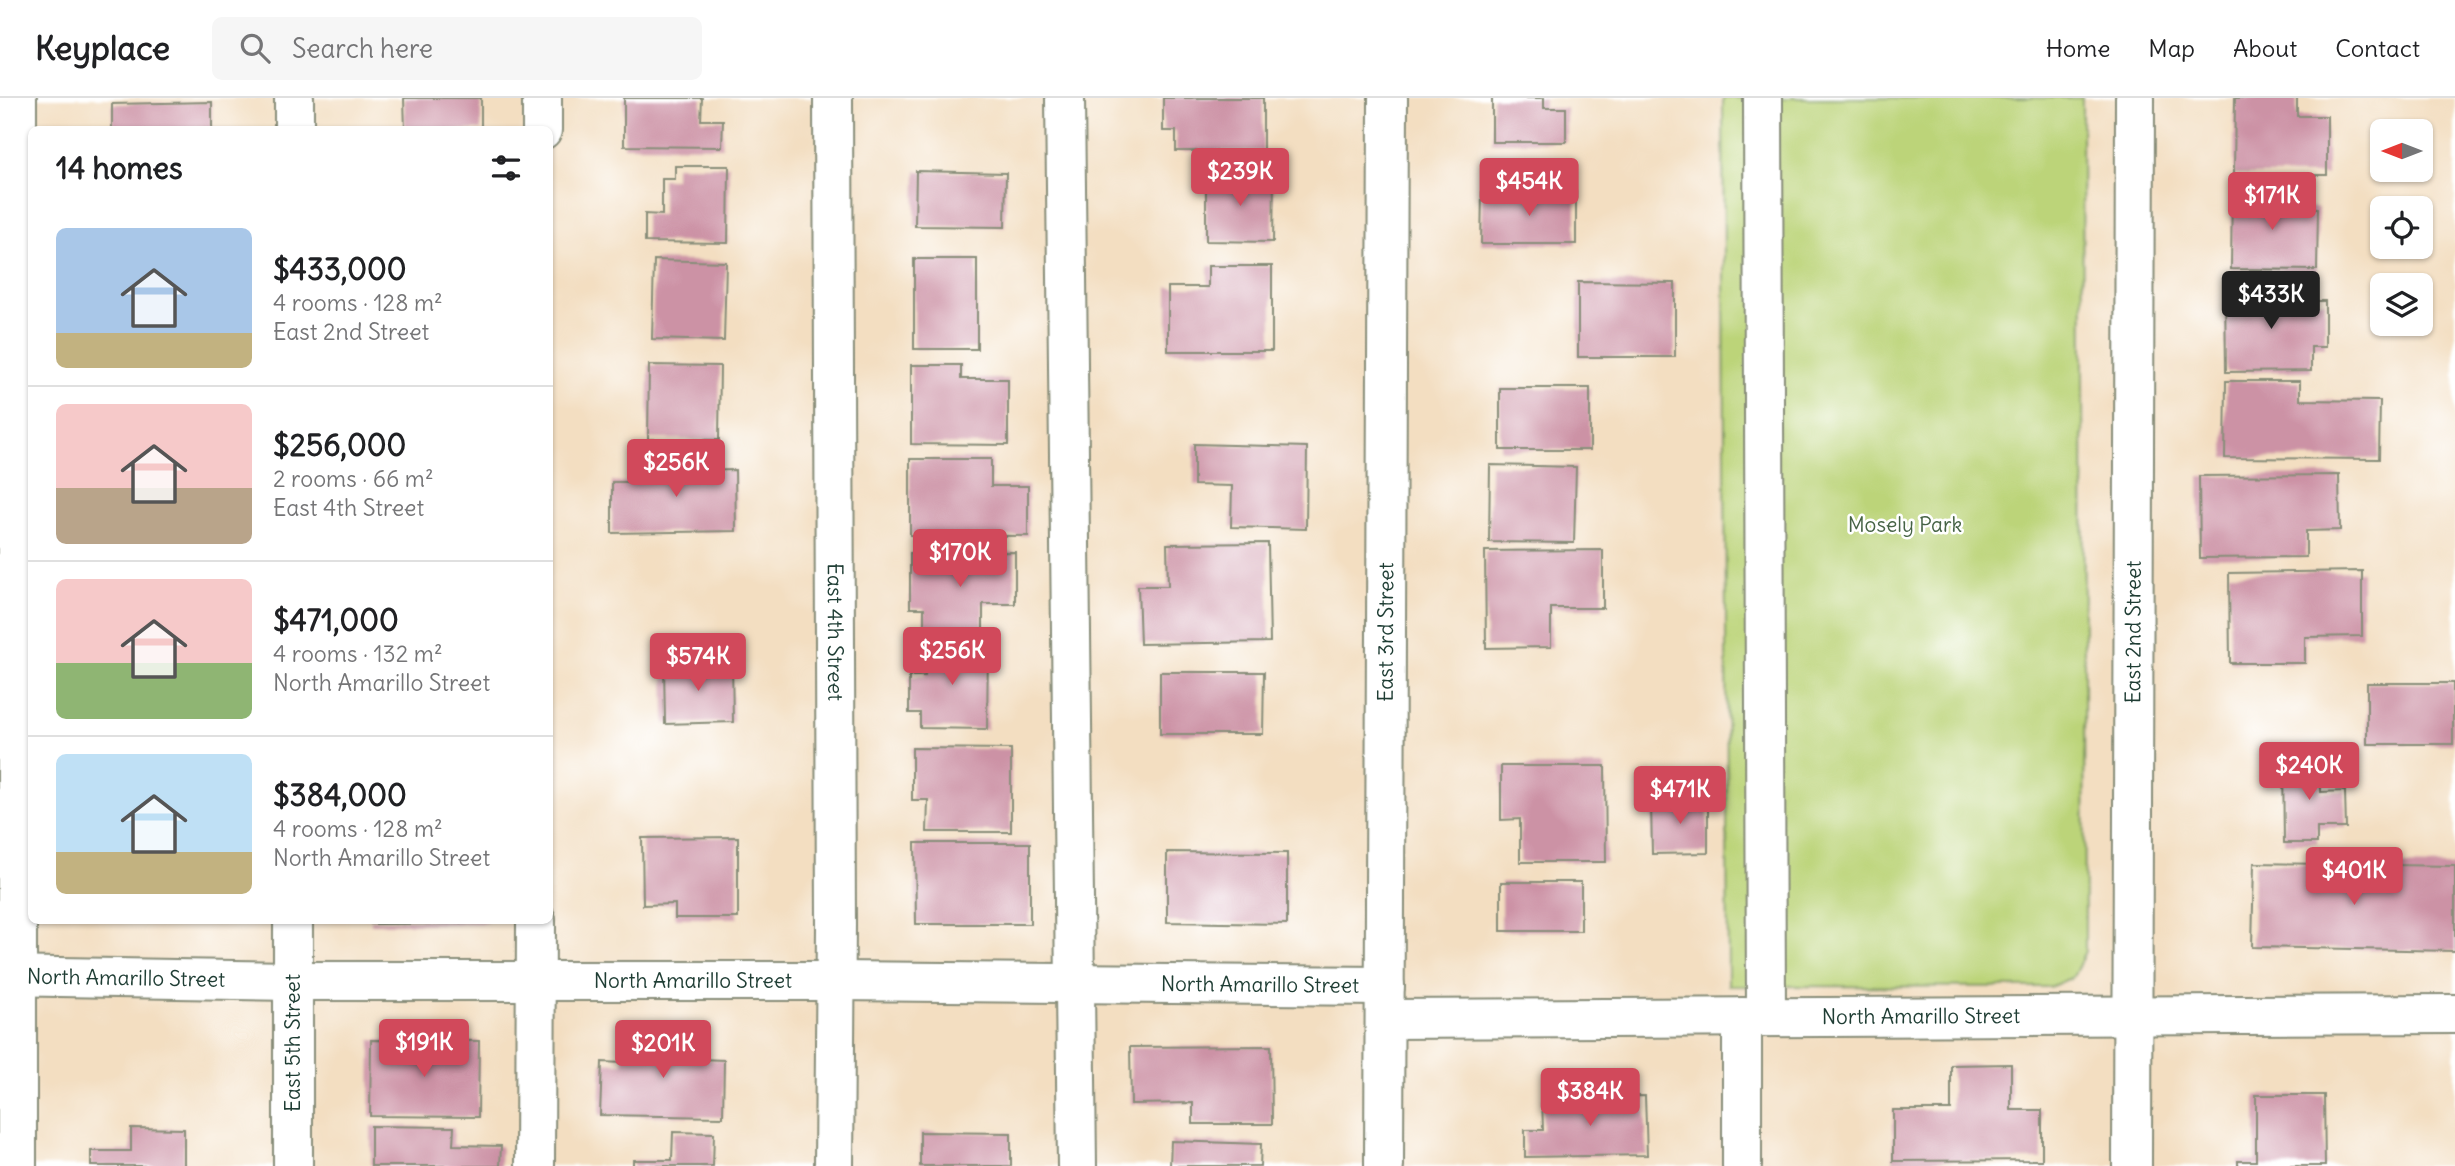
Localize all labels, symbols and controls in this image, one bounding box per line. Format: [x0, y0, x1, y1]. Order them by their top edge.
search box [212, 17, 702, 80]
text: Keyplace [35, 27, 170, 69]
icon: search [236, 29, 274, 67]
text: Search here [292, 32, 433, 65]
text: Home [2046, 33, 2110, 63]
text: Map [2148, 33, 2195, 63]
text: About [2233, 33, 2297, 63]
text: Contact [2335, 33, 2420, 63]
north arrow [2370, 119, 2432, 182]
map controls [2370, 119, 2433, 336]
pin: $239K [1191, 148, 1289, 208]
text: 14 homes [56, 149, 183, 187]
icon: filters [487, 149, 525, 187]
text: $239K [1207, 156, 1273, 185]
pin: $454K [1480, 158, 1578, 218]
text: $454K [1496, 166, 1562, 195]
pin: $171K [2223, 172, 2321, 232]
text: $171K [2244, 180, 2300, 209]
button: locate [2370, 196, 2433, 259]
text: $433,000 [273, 250, 407, 288]
icon: home [112, 256, 196, 340]
pin: $433K [2222, 272, 2320, 331]
button: layers [2370, 273, 2433, 336]
text: $433K [2238, 279, 2304, 308]
text: 4 rooms · 128 m² [273, 288, 443, 317]
text: East 2nd Street [273, 317, 429, 346]
text: $256,000 [273, 426, 406, 464]
icon: home [112, 432, 196, 516]
pin: $256K [627, 440, 725, 499]
text: $256K [643, 447, 709, 476]
text: 2 rooms · 66 m² [273, 464, 434, 493]
text: East 4th Street [273, 493, 424, 522]
park label: Mosely Park [1848, 511, 1962, 538]
pin: $170K [911, 530, 1009, 589]
text: $170K [929, 537, 991, 566]
street label: East 2nd Street [2119, 561, 2147, 703]
street label: East 3rd Street [1372, 562, 1399, 702]
street label: East 4th Street [822, 563, 849, 701]
text: $471,000 [273, 601, 399, 639]
icon: home [112, 607, 196, 691]
pin: $256K [903, 628, 1001, 687]
pin: $574K [649, 634, 747, 693]
text: $256K [919, 635, 985, 664]
text: 4 rooms · 132 m² [273, 639, 443, 668]
text: $574K [666, 641, 730, 670]
text: North Amarillo Street [273, 668, 490, 697]
pin: $240K [2260, 742, 2358, 802]
text: $240K [2275, 750, 2343, 779]
pin: $471K [1631, 766, 1729, 826]
text: $471K [1650, 774, 1710, 803]
text: $384,000 [273, 776, 407, 814]
icon: home [112, 782, 196, 866]
text: 4 rooms · 128 m² [273, 814, 443, 843]
text: North Amarillo Street [273, 843, 490, 872]
pin: $401K [2305, 848, 2403, 907]
text: $401K [2322, 855, 2386, 884]
street label: North Amarillo Street [27, 962, 225, 993]
street label: North Amarillo Street [594, 967, 792, 994]
street label: North Amarillo Street [1161, 970, 1359, 999]
street label: East 5th Street [279, 974, 306, 1112]
street label: North Amarillo Street [1822, 1002, 2020, 1030]
pin: $191K [375, 1020, 473, 1079]
pin: $201K [614, 1020, 712, 1080]
text: $191K [395, 1027, 453, 1056]
text: $201K [631, 1028, 695, 1057]
pin: $384K [1541, 1068, 1639, 1128]
text: $384K [1557, 1076, 1623, 1105]

